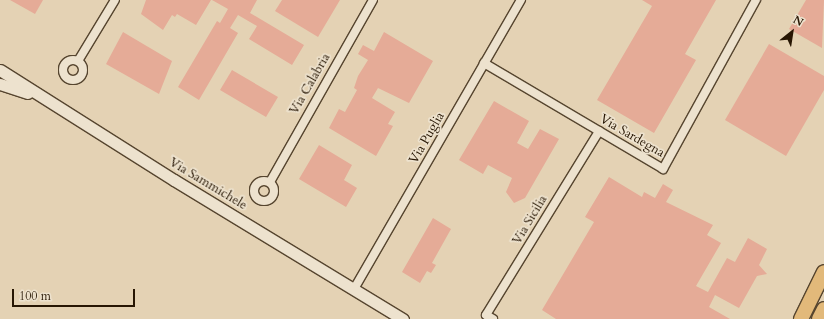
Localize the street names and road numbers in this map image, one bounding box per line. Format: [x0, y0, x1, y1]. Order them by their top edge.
street label: Via Calabria [286, 51, 334, 117]
street label: Via Puglia [406, 109, 448, 167]
street label: Via Sardegna [597, 111, 667, 161]
street label: Via Sammichele [166, 155, 250, 213]
street label: Via Sicilia [509, 193, 551, 247]

